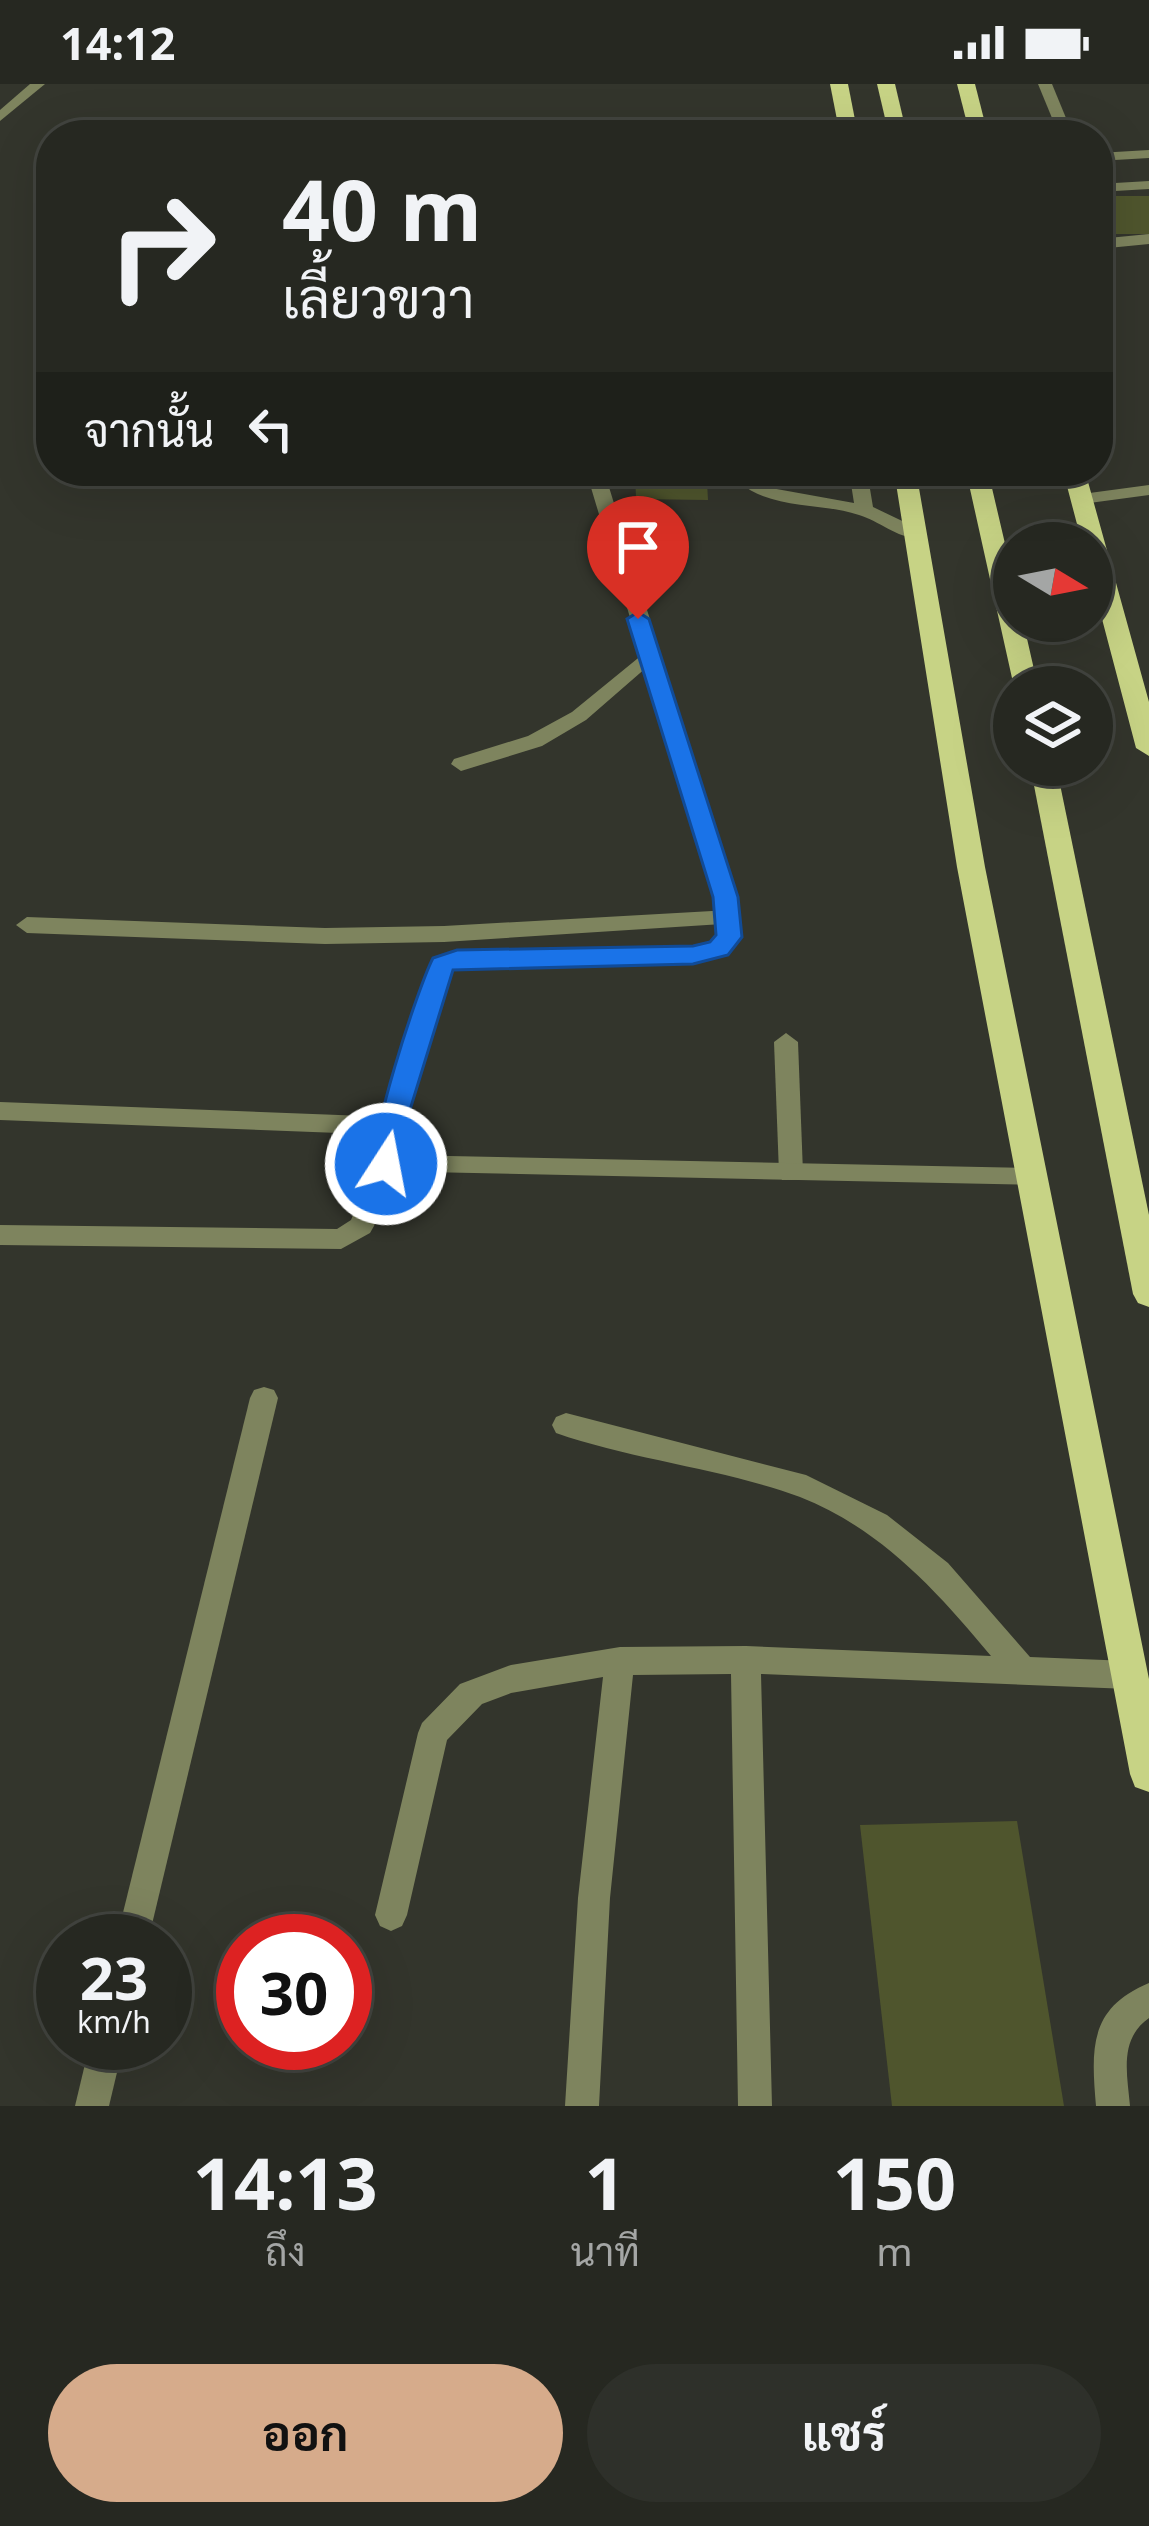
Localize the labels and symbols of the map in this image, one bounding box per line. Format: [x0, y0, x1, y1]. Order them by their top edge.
pin [587, 496, 689, 619]
north arrow [993, 522, 1113, 642]
position arrow [323, 1101, 449, 1227]
speed limit sign: 30 [216, 1914, 372, 2070]

